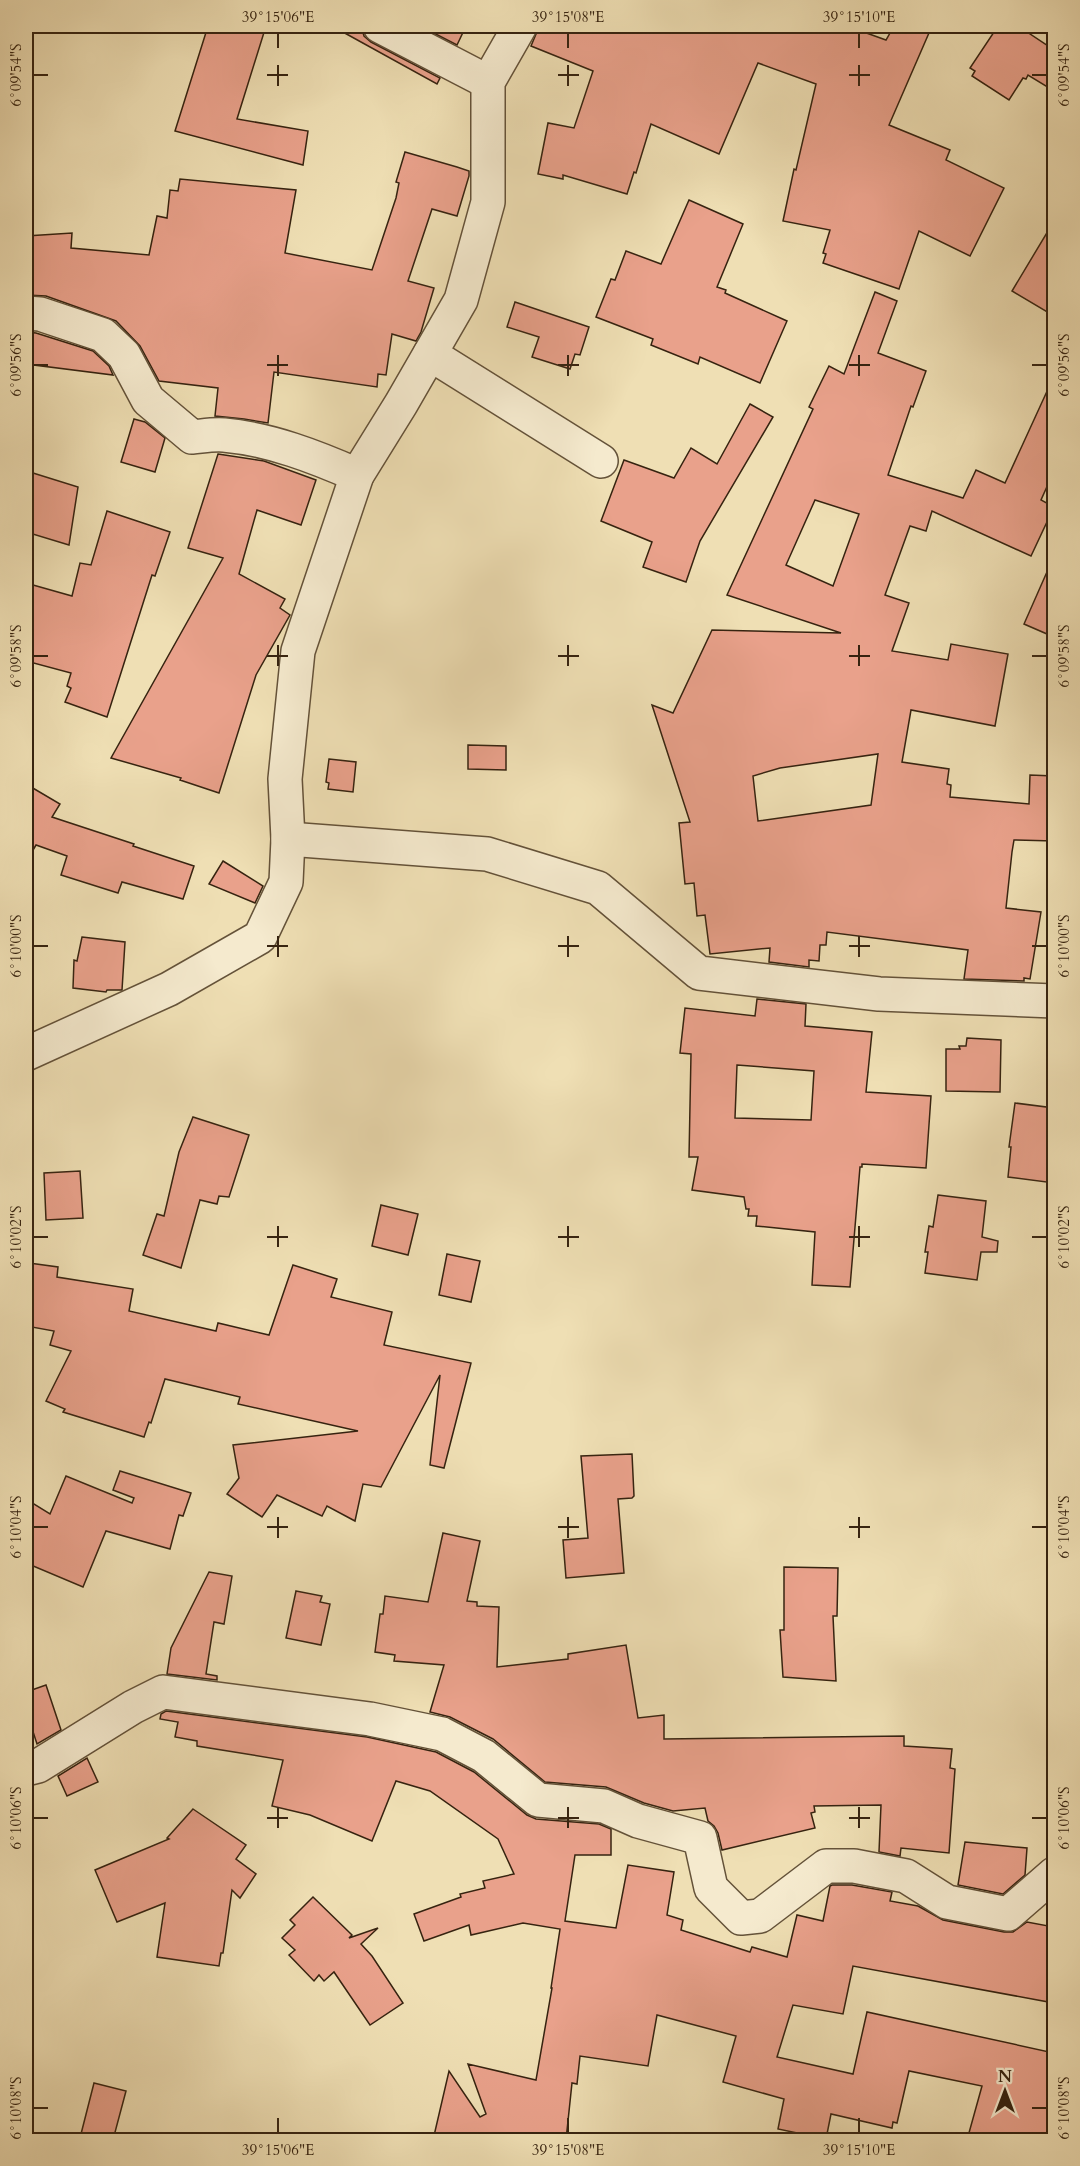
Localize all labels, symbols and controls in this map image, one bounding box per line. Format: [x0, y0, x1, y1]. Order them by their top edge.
text: 39°15'06"E [242, 7, 314, 27]
text: 39°15'08"E [532, 7, 604, 27]
text: 39°15'10"E [823, 7, 895, 27]
text: 6°09'54"S [6, 43, 26, 107]
text: 6°09'54"S [1054, 43, 1074, 107]
text: 6°09'56"S [6, 333, 26, 397]
text: 6°09'56"S [1054, 333, 1074, 397]
text: 6°09'58"S [6, 624, 26, 688]
text: 6°09'58"S [1054, 624, 1074, 688]
text: 6°10'00"S [6, 914, 26, 978]
text: 6°10'00"S [1054, 914, 1074, 978]
text: 6°10'02"S [6, 1205, 26, 1269]
text: 6°10'02"S [1054, 1205, 1074, 1269]
text: 6°10'04"S [6, 1495, 26, 1559]
text: 6°10'04"S [1054, 1495, 1074, 1559]
text: 6°10'06"S [6, 1786, 26, 1850]
text: 6°10'06"S [1054, 1786, 1074, 1850]
north arrow [975, 2061, 1035, 2121]
text: N [998, 2066, 1012, 2088]
text: 6°10'08"S [6, 2076, 26, 2140]
text: 6°10'08"S [1054, 2076, 1074, 2140]
text: 39°15'06"E [242, 2140, 314, 2160]
text: 39°15'08"E [532, 2140, 604, 2160]
text: 39°15'10"E [823, 2140, 895, 2160]

